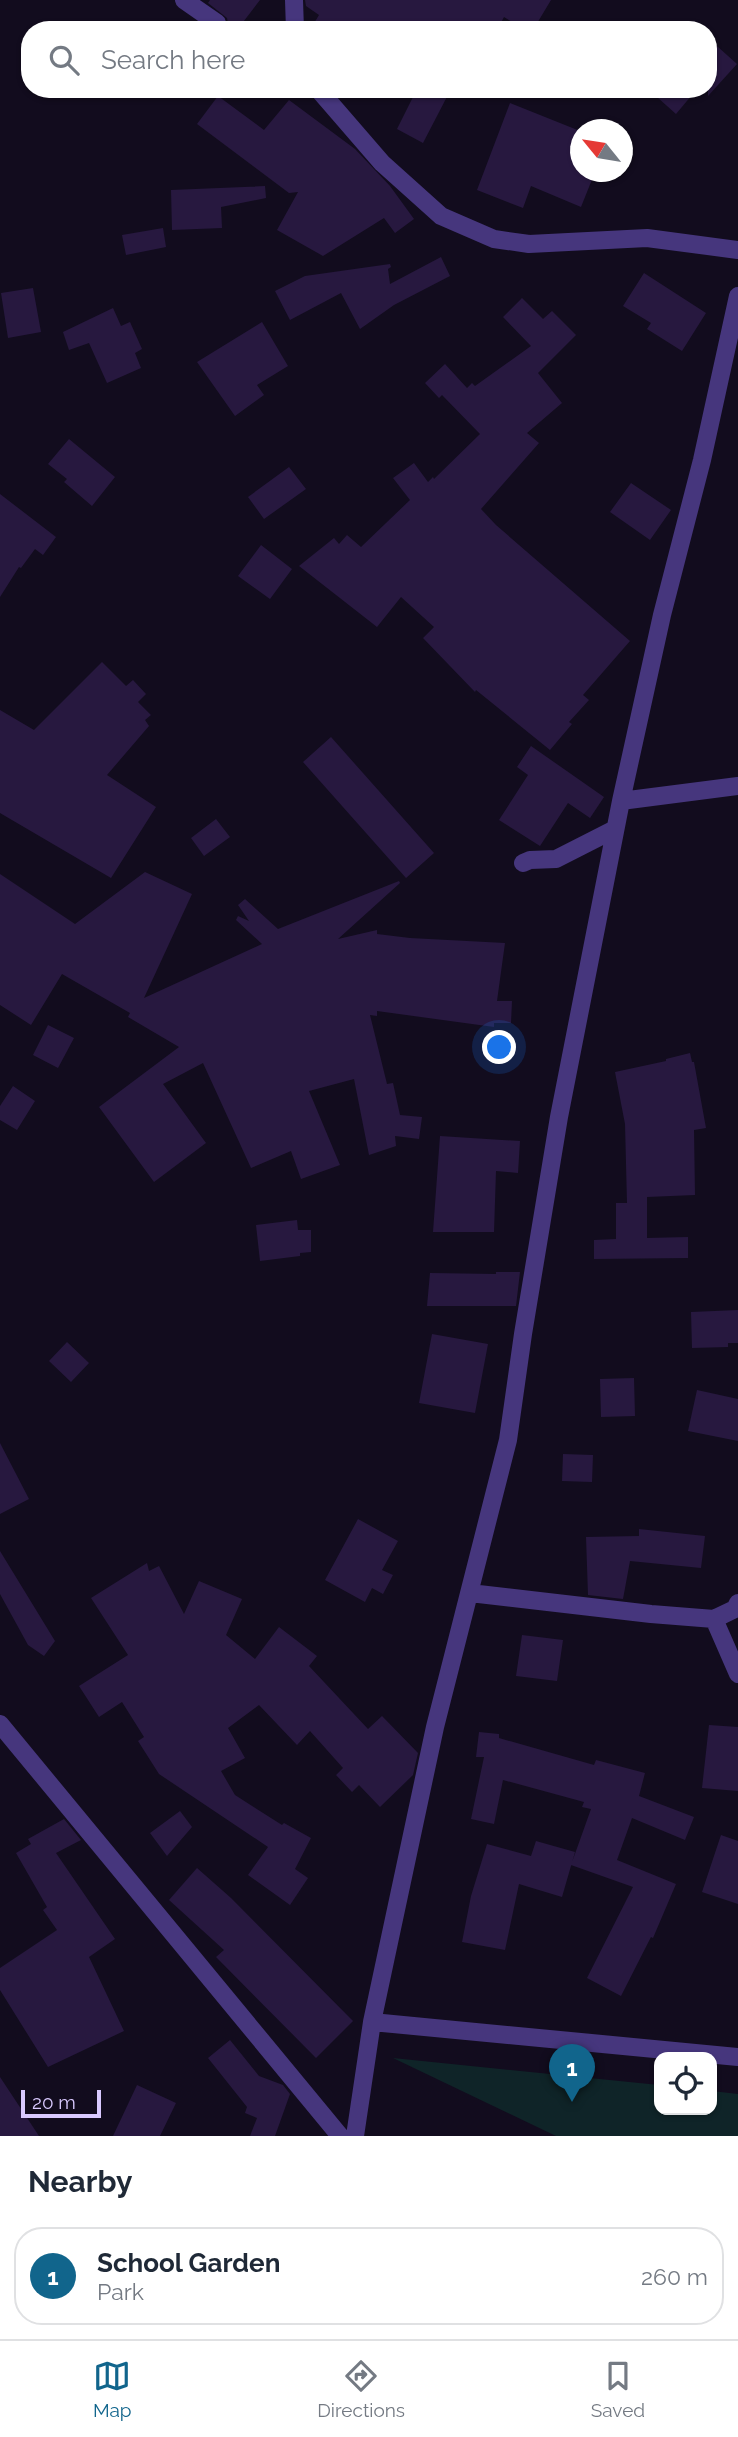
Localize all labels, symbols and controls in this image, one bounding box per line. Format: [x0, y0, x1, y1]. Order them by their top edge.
search box [21, 21, 717, 98]
icon: search [45, 41, 83, 79]
text: Search here [101, 45, 245, 75]
north arrow [570, 119, 633, 182]
your location [482, 1030, 516, 1064]
pin: 1 [549, 2044, 595, 2102]
map controls [654, 2052, 717, 2115]
button: locate [654, 2052, 717, 2115]
scale bar [21, 2087, 102, 2119]
text: 20 m [32, 2091, 76, 2113]
text: Nearby [28, 2164, 132, 2199]
text: School Garden [97, 2248, 280, 2278]
text: 1 [47, 2263, 59, 2290]
text: 260 m [641, 2263, 708, 2290]
text: Park [97, 2278, 144, 2305]
tab: Map [93, 2357, 132, 2421]
tab: Directions [317, 2357, 405, 2421]
tab: Saved [591, 2357, 645, 2421]

